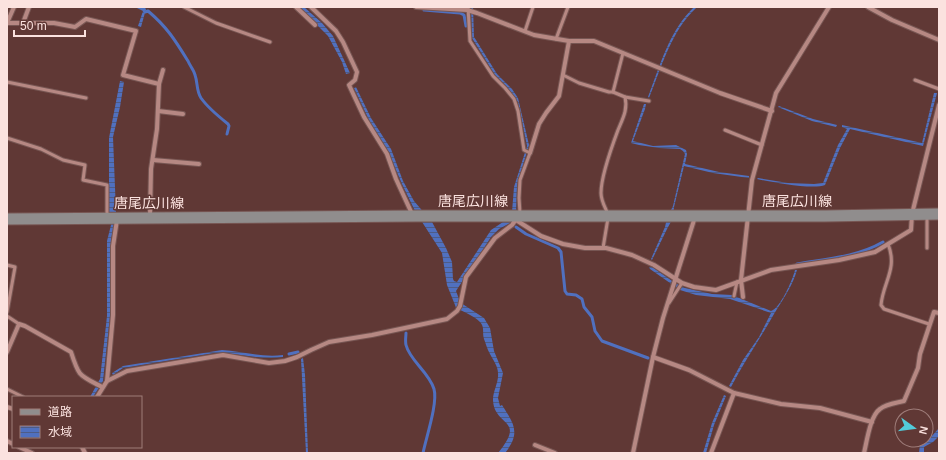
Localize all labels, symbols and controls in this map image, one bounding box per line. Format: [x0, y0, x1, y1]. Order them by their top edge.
scale bar [14, 12, 85, 38]
text: 50 m [20, 19, 47, 33]
street label: 唐尾広川線 [438, 193, 508, 209]
street label: 唐尾広川線 [762, 193, 832, 209]
street label: 唐尾広川線 [114, 195, 184, 211]
legend [12, 396, 142, 448]
text: 道路 [48, 405, 72, 419]
north arrow [894, 408, 934, 448]
text: 水域 [48, 425, 72, 439]
text: N [917, 425, 930, 436]

